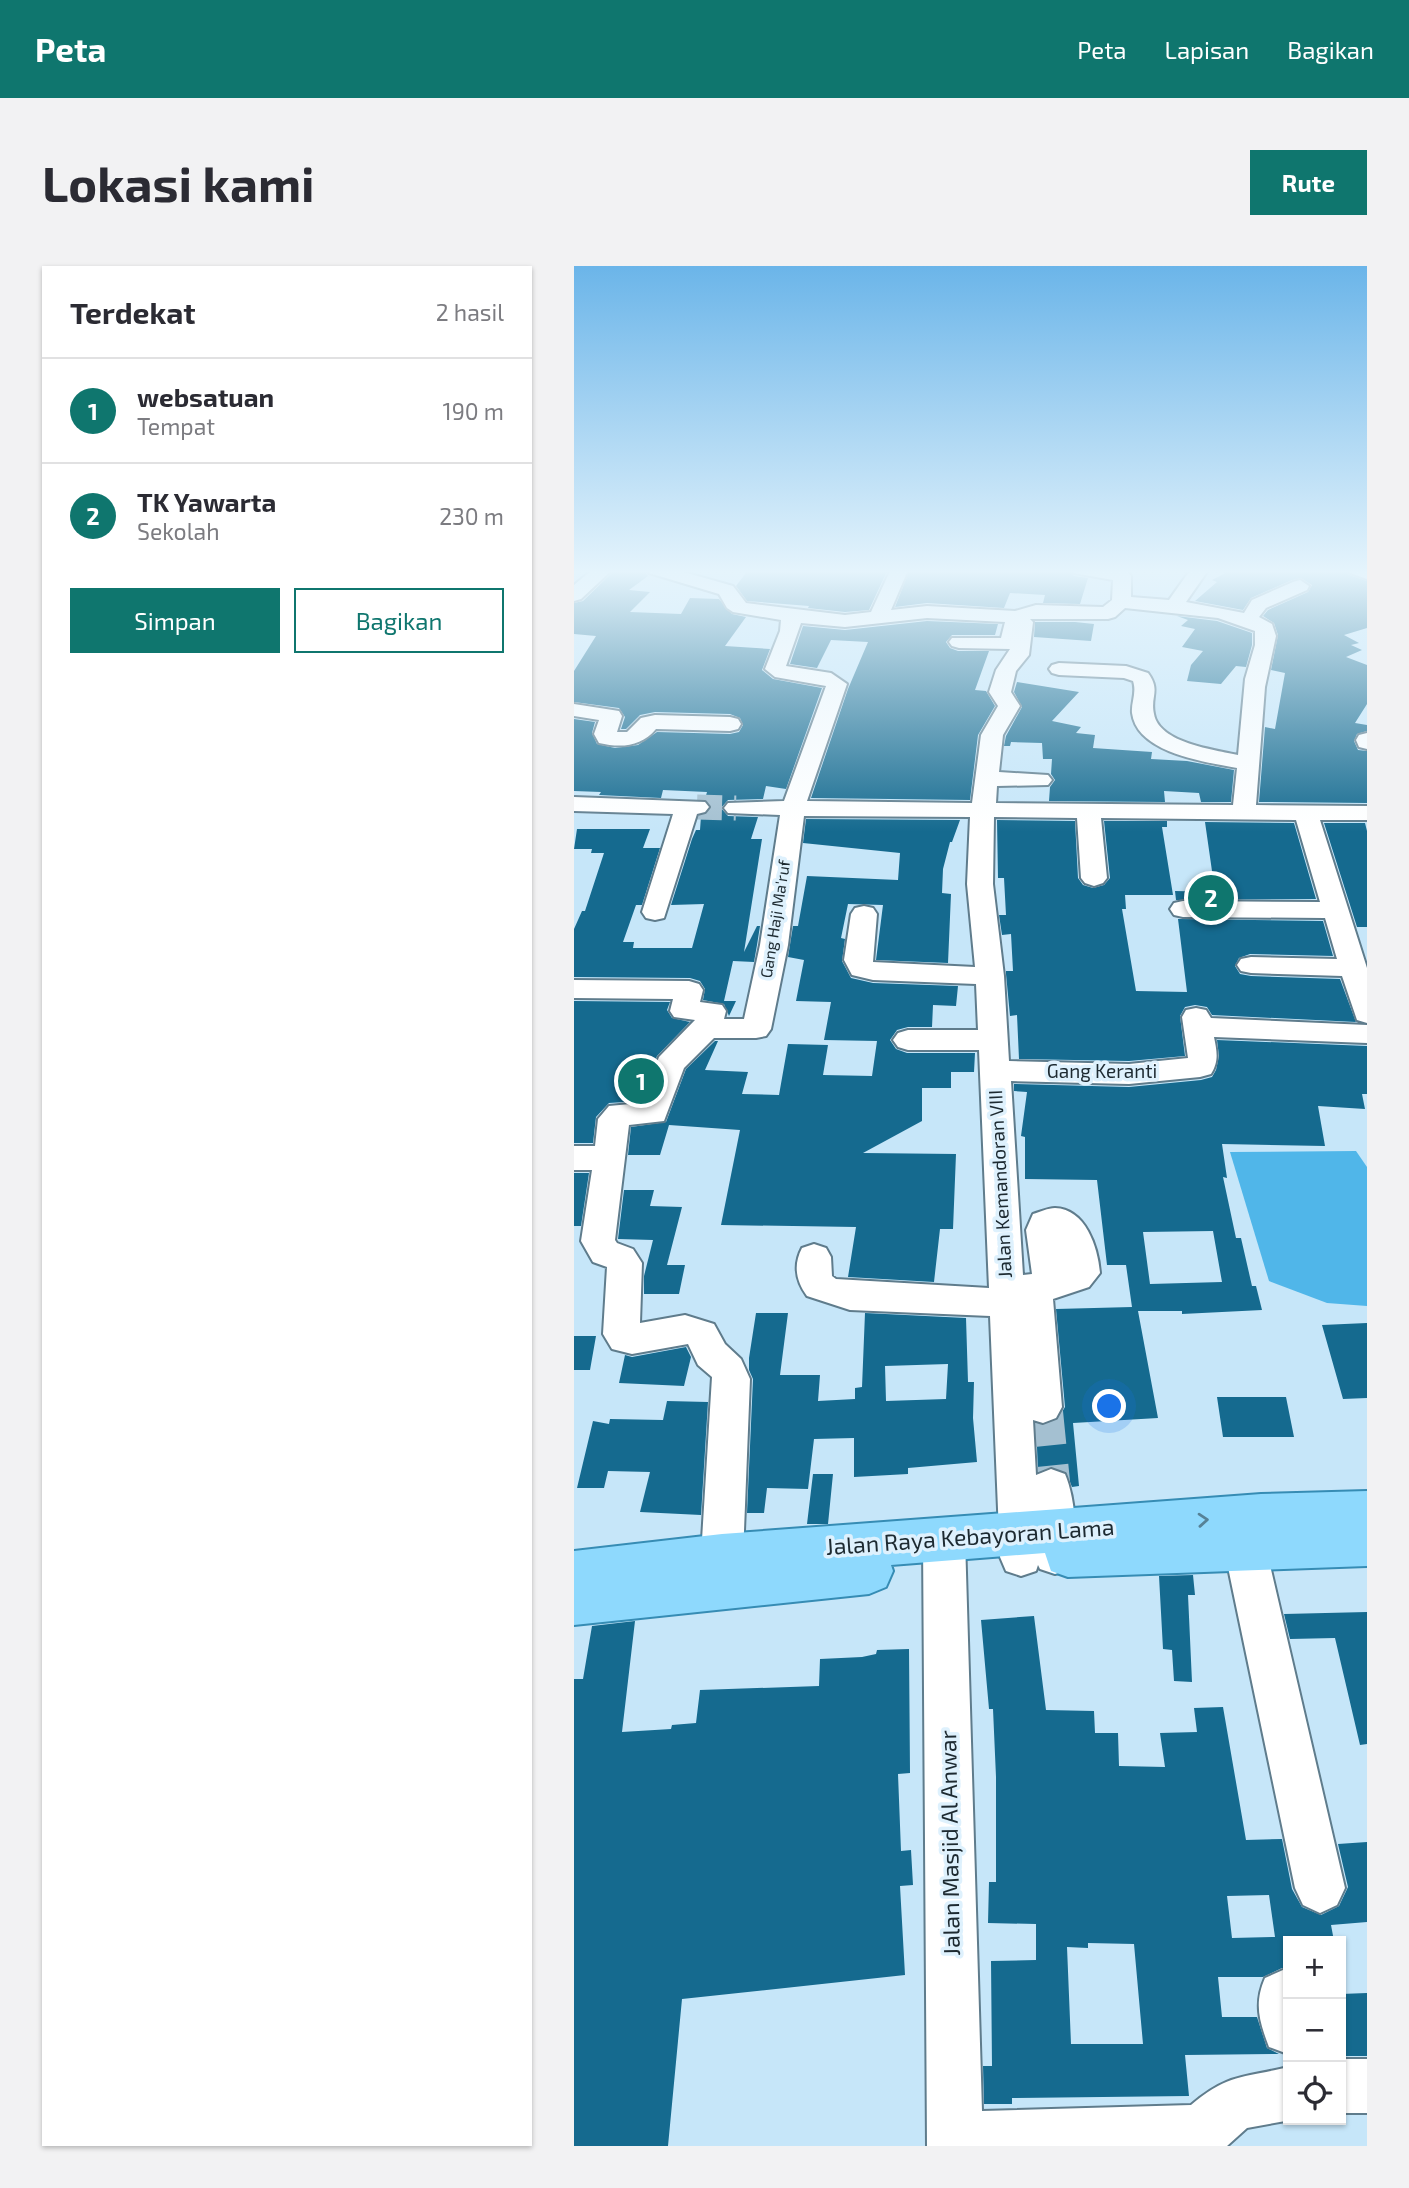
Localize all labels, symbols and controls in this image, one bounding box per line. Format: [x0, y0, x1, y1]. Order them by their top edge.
text: Peta [35, 29, 106, 69]
text: Peta [1077, 35, 1127, 64]
text: Lapisan [1165, 35, 1249, 64]
text: Bagikan [1287, 35, 1374, 64]
button: Rute [1250, 150, 1367, 215]
text: Lokasi kami [42, 153, 315, 212]
text: Terdekat [70, 294, 196, 330]
text: 2 hasil [436, 298, 504, 326]
text: websatuan [137, 381, 274, 412]
text: 1 [88, 397, 98, 425]
text: 190 m [443, 397, 504, 425]
text: Tempat [137, 412, 215, 440]
text: TK Yawarta [137, 486, 276, 517]
text: 2 [86, 502, 100, 530]
text: 230 m [439, 502, 504, 530]
text: Sekolah [137, 517, 220, 545]
button: Simpan [70, 588, 280, 653]
button: Bagikan [294, 588, 504, 653]
street label: Gang Haji Ma'ruf [756, 858, 794, 979]
pin: 2 [1188, 872, 1234, 924]
pin: 1 [618, 1055, 664, 1107]
street label: Gang Keranti [1047, 1059, 1157, 1082]
street label: Jalan Kemandoran VIII [983, 1089, 1016, 1279]
your location [1092, 1389, 1126, 1423]
street label: Jalan Raya Kebayoran Lama [825, 1512, 1115, 1560]
one-way arrow [1198, 1512, 1209, 1527]
street label: Jalan Masjid Al Anwar [933, 1730, 965, 1956]
map controls [1283, 1936, 1346, 2125]
button: + [1283, 1936, 1346, 1999]
button: − [1283, 1999, 1346, 2062]
button: locate [1283, 2062, 1346, 2125]

